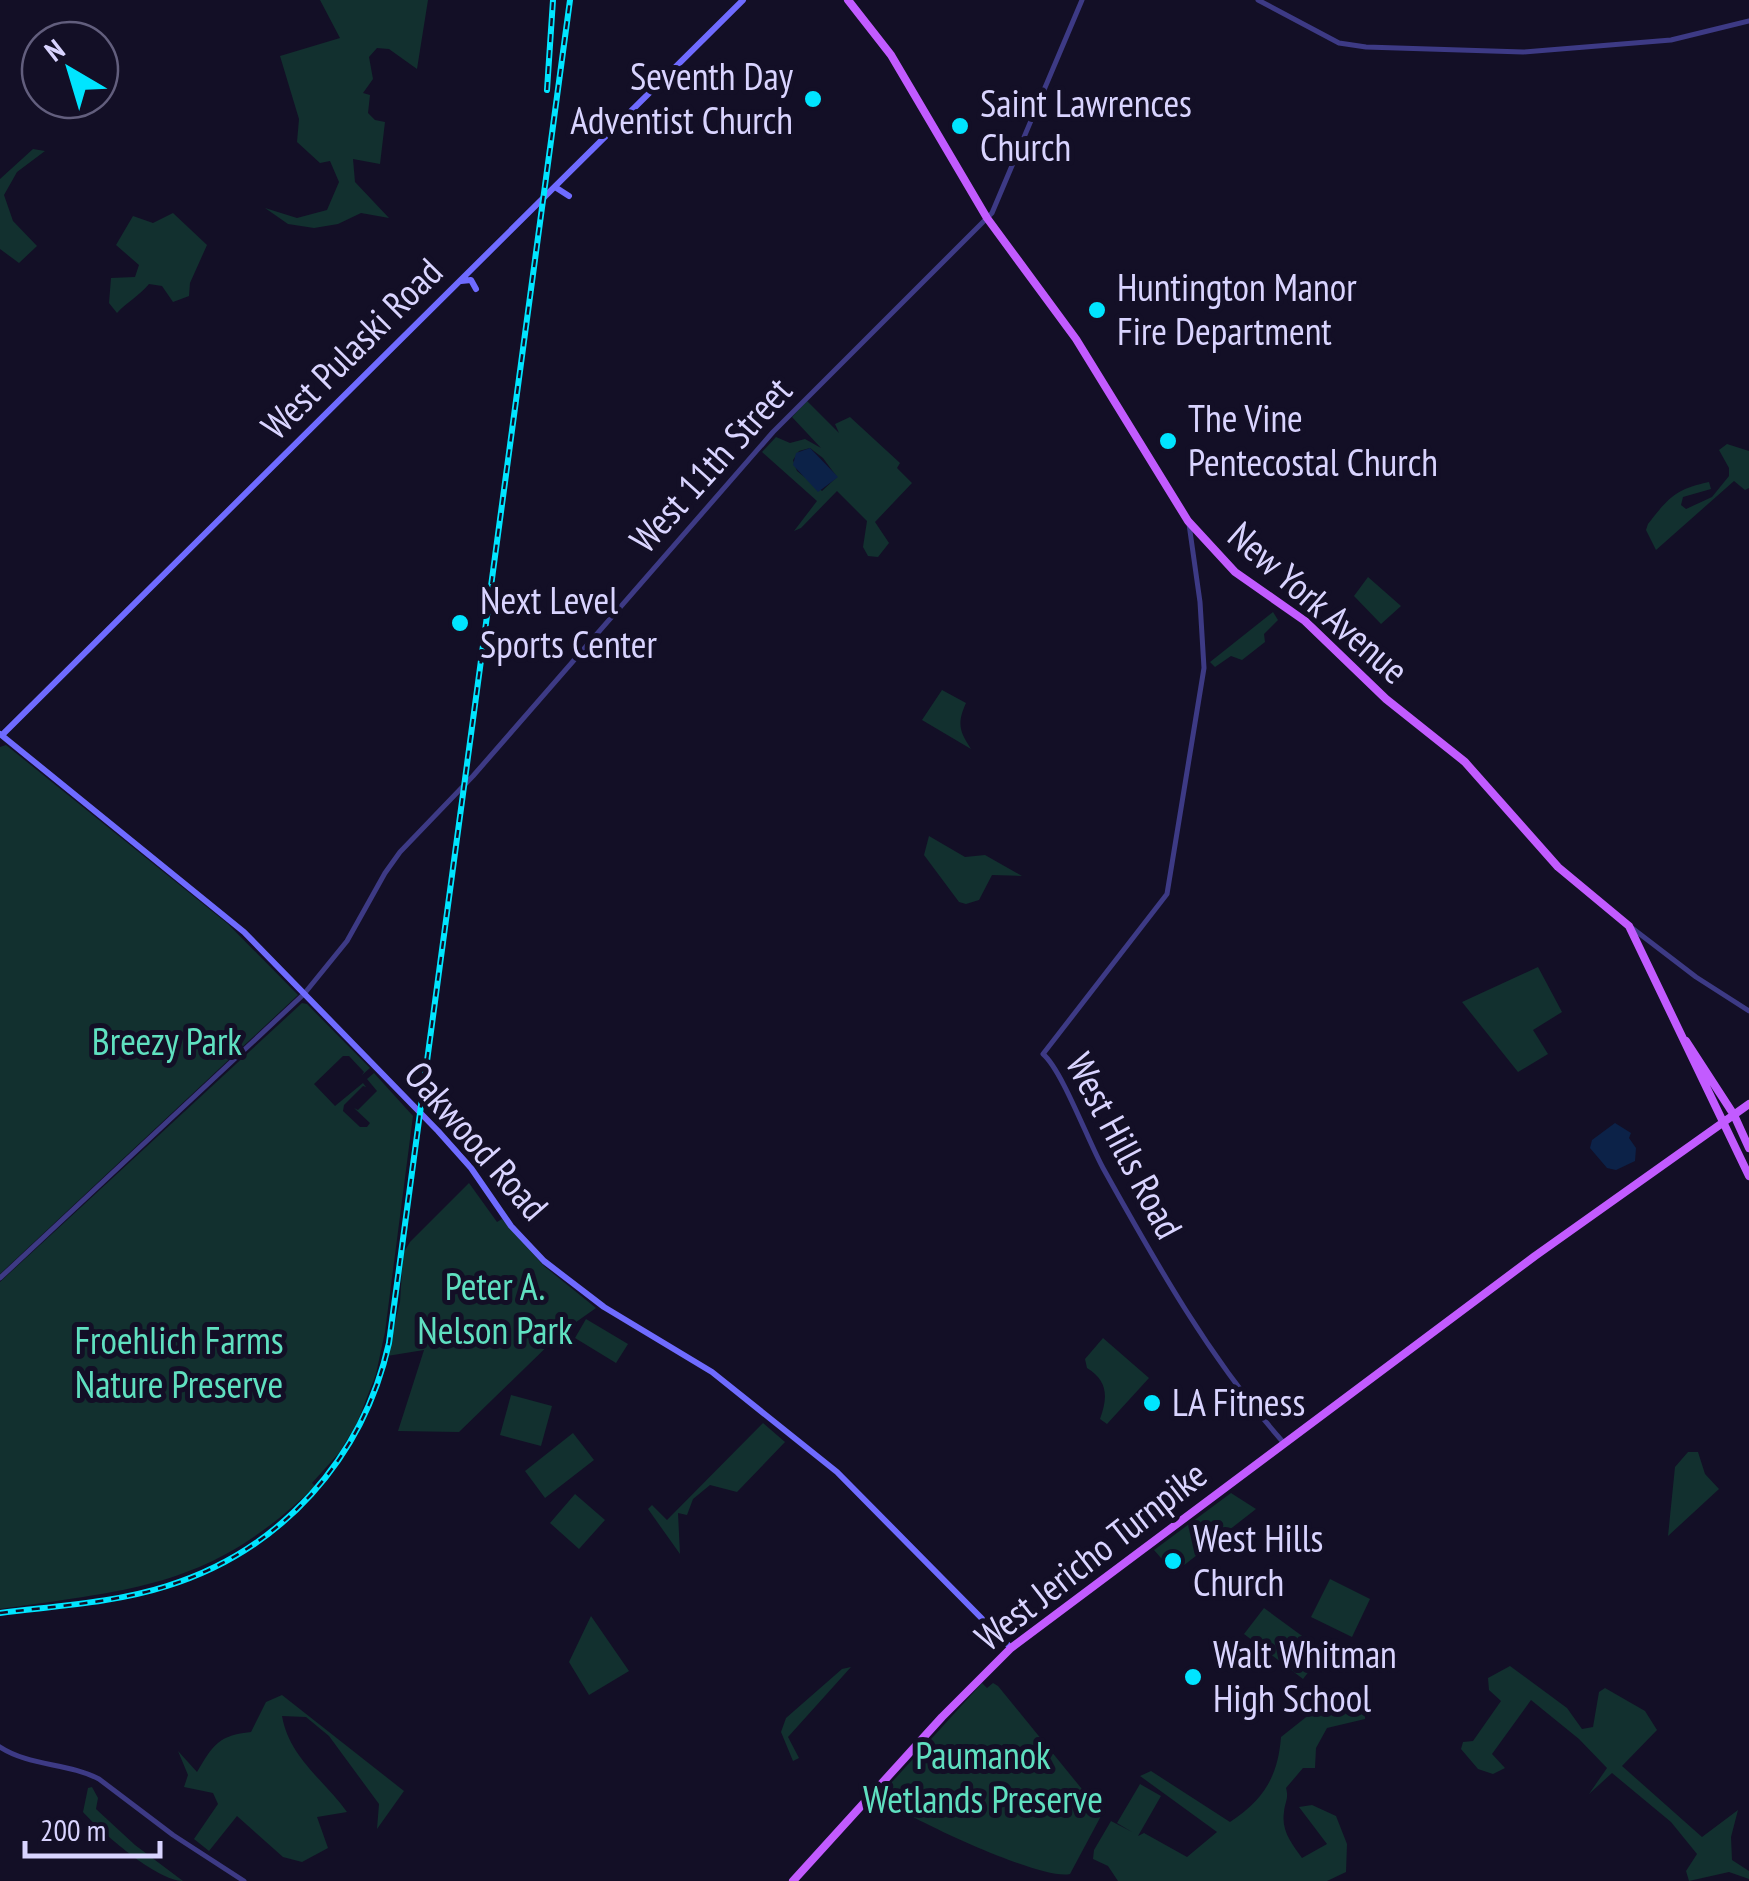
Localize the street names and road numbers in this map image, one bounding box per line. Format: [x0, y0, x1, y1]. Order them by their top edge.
street label: West Pulaski Road [250, 247, 452, 449]
street label: West 11th Street [618, 366, 802, 562]
street label: New York Avenue [1219, 510, 1419, 694]
street label: West Hills Road [1056, 1044, 1195, 1247]
street label: Oakwood Road [395, 1050, 560, 1230]
street label: West Jericho Turnpike [964, 1449, 1216, 1661]

